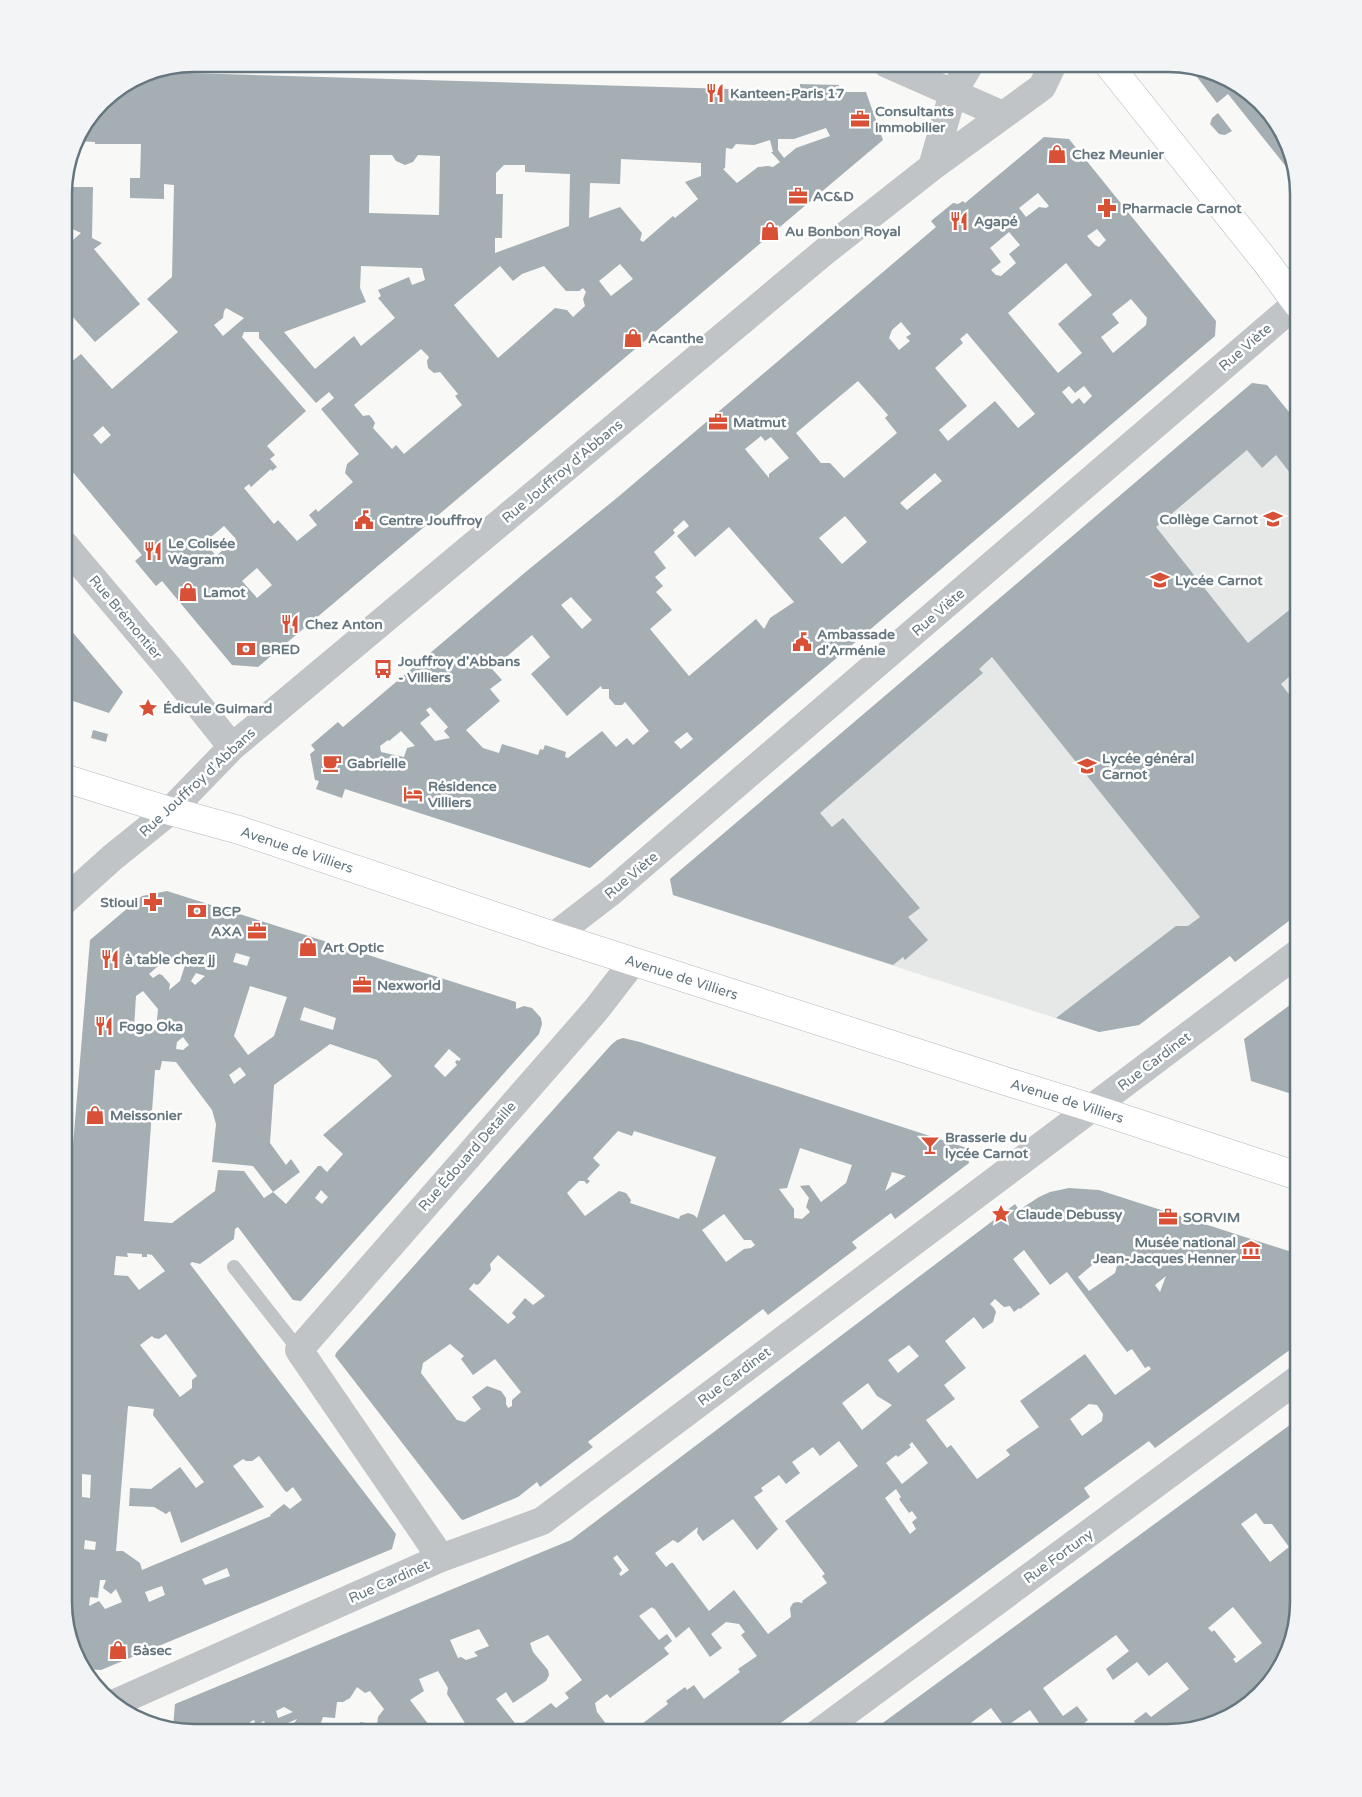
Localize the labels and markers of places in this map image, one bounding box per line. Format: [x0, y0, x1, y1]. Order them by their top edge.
restaurant icon: Kanteen-Paris 17 [704, 82, 726, 104]
place label: Kanteen-Paris 17 [730, 85, 845, 102]
place label: Consultants immobilier [875, 103, 954, 136]
office icon: Consultants immobilier [849, 108, 871, 130]
shop icon: Chez Meunier [1046, 143, 1068, 165]
place label: Chez Meunier [1072, 146, 1165, 163]
office icon: AC&D [787, 185, 809, 207]
place label: AC&D [813, 188, 854, 205]
pharmacy icon: Pharmacie Carnot [1096, 197, 1118, 219]
place label: Pharmacie Carnot [1122, 200, 1242, 217]
restaurant icon: Agapé [948, 210, 970, 232]
place label: Agapé [974, 213, 1018, 230]
shop icon: Au Bonbon Royal [759, 220, 781, 242]
place label: Au Bonbon Royal [785, 223, 901, 240]
shop icon: Acanthe [622, 327, 644, 349]
place label: Acanthe [648, 330, 704, 347]
office icon: Matmut [707, 411, 729, 433]
place label: Matmut [733, 414, 787, 431]
school or university icon: Collège Carnot [1262, 508, 1284, 530]
public building icon: Centre Jouffroy [353, 509, 375, 531]
place label: Collège Carnot [1159, 511, 1259, 528]
place label: Centre Jouffroy [379, 512, 483, 529]
place label: Le Colisée Wagram [168, 535, 235, 568]
restaurant icon: Le Colisée Wagram [142, 540, 164, 562]
school or university icon: Lycée Carnot [1149, 569, 1171, 591]
place label: Lycée Carnot [1175, 572, 1263, 589]
shop icon: Lamot [177, 581, 199, 603]
place label: Lamot [203, 584, 246, 601]
restaurant icon: Chez Anton [279, 613, 301, 635]
place label: Chez Anton [305, 616, 383, 633]
place label: Ambassade d'Arménie [817, 626, 895, 659]
public building icon: Ambassade d'Arménie [791, 631, 813, 653]
bank icon: BRED [235, 638, 257, 660]
place label: BRED [261, 641, 301, 658]
place label: Jouffroy d'Abbans - Villiers [397, 653, 520, 686]
bus stop icon: Jouffroy d'Abbans - Villiers [372, 658, 394, 680]
place icon: Édicule Guimard [137, 697, 159, 719]
place label: Édicule Guimard [163, 700, 273, 717]
place label: Lycée général Carnot [1102, 750, 1194, 783]
cafe icon: Gabrielle [321, 752, 343, 774]
place label: Gabrielle [347, 755, 406, 772]
school or university icon: Lycée général Carnot [1076, 755, 1098, 777]
place label: Résidence Villiers [428, 778, 497, 811]
hotel icon: Résidence Villiers [402, 783, 424, 805]
pharmacy icon: Stioui [142, 891, 164, 913]
place label: Stioui [100, 894, 138, 911]
bank icon: BCP [186, 900, 208, 922]
place label: BCP [212, 903, 241, 920]
office icon: AXA [246, 920, 268, 942]
place label: AXA [211, 923, 243, 940]
shop icon: Art Optic [297, 936, 319, 958]
place label: Art Optic [323, 939, 385, 956]
restaurant icon: à table chez jj [99, 948, 121, 970]
place label: à table chez jj [125, 951, 215, 968]
office icon: Nexworld [351, 974, 373, 996]
place label: Nexworld [377, 977, 441, 994]
restaurant icon: Fogo Oka [93, 1015, 115, 1037]
place label: Fogo Oka [119, 1018, 183, 1035]
shop icon: Meissonier [84, 1104, 106, 1126]
place label: Meissonier [110, 1107, 183, 1124]
place label: Brasserie du lycée Carnot [945, 1129, 1029, 1162]
bar icon: Brasserie du lycée Carnot [919, 1134, 941, 1156]
place icon: Claude Debussy [990, 1203, 1012, 1225]
place label: Claude Debussy [1016, 1206, 1123, 1223]
office icon: SORVIM [1157, 1206, 1179, 1228]
place label: SORVIM [1183, 1209, 1240, 1226]
place label: Musée national Jean-Jacques Henner [1092, 1234, 1237, 1267]
museum icon: Musée national Jean-Jacques Henner [1240, 1239, 1262, 1261]
shop icon: 5àsec [107, 1639, 129, 1661]
place label: 5àsec [133, 1642, 172, 1659]

